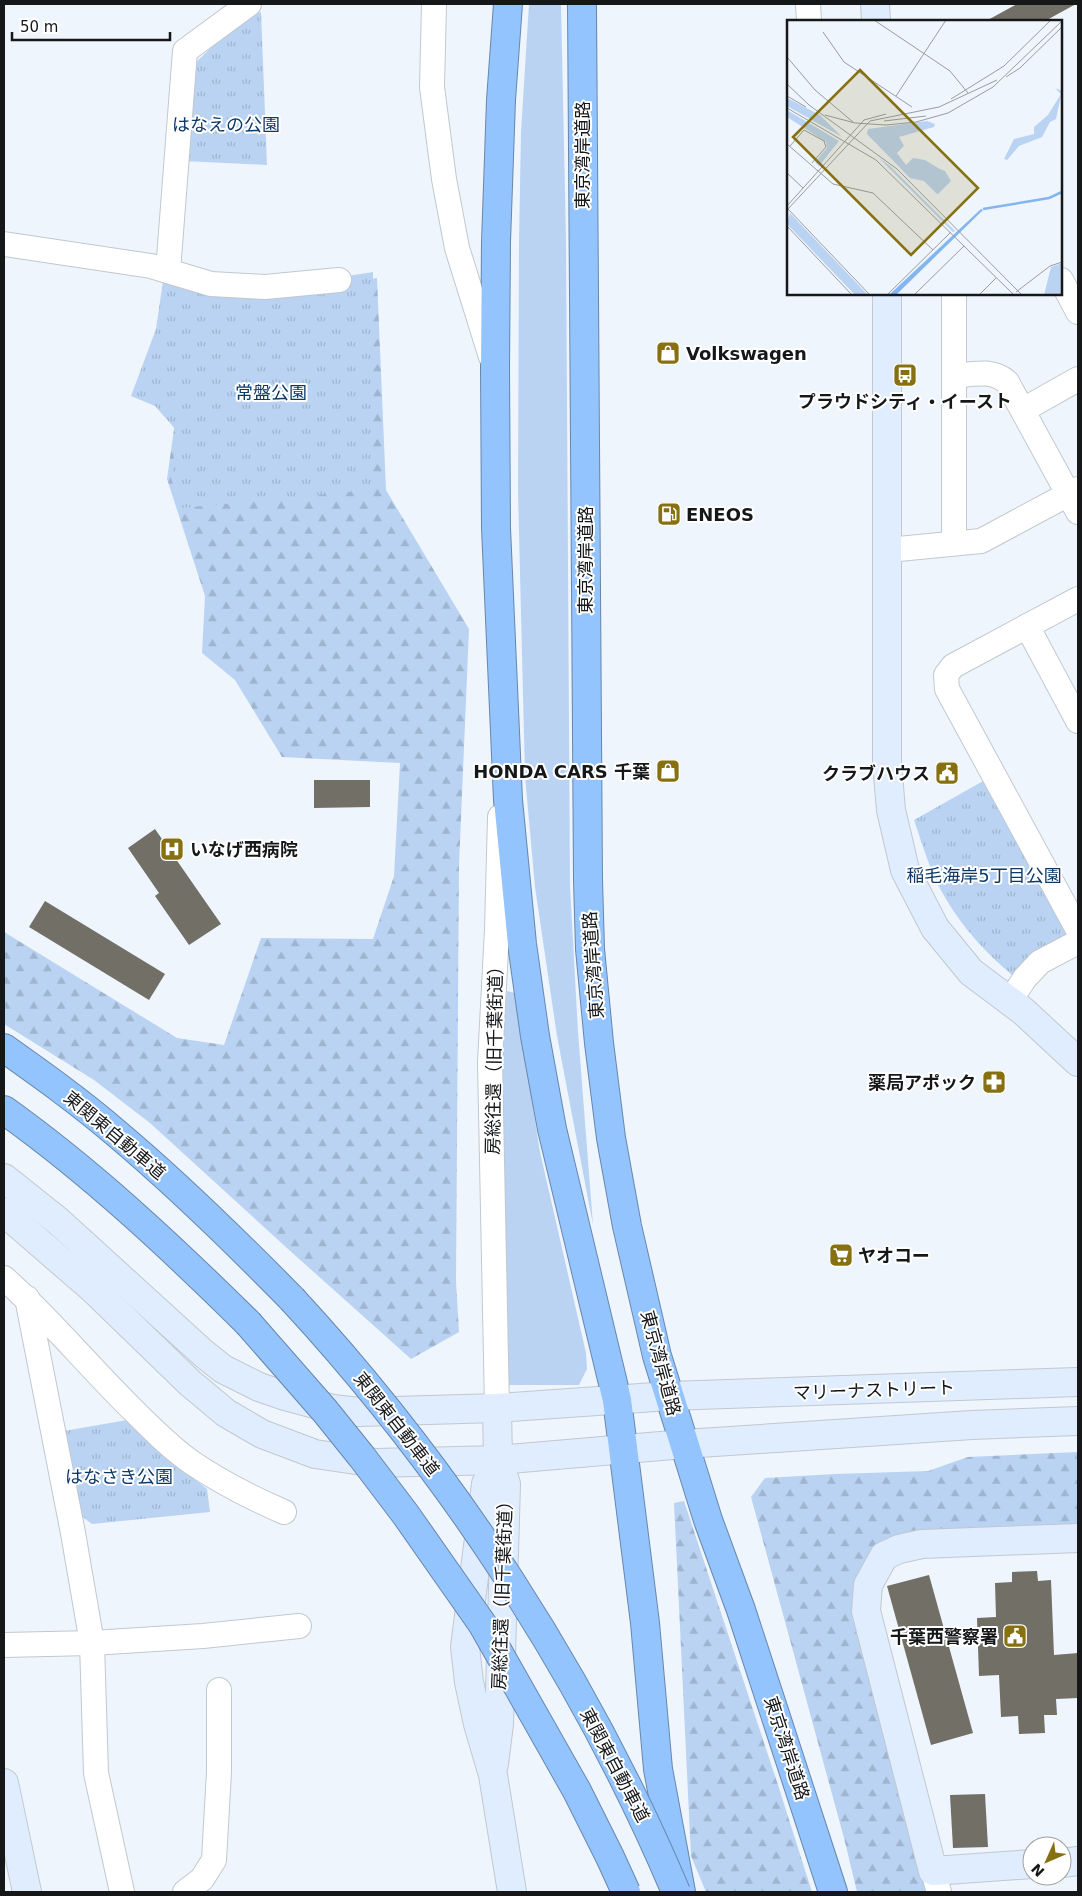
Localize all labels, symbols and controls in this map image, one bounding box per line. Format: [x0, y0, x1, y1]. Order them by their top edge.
scale bar [12, 10, 170, 42]
text: 50 m [20, 18, 58, 36]
inset map [787, 20, 1062, 295]
street label: 東京湾岸道路 [572, 101, 593, 209]
park label: はなえの公園 [172, 114, 280, 135]
shop icon: Volkswagen [655, 340, 681, 366]
place label: Volkswagen [686, 343, 807, 364]
bus stop icon: プラウドシティ・イースト [892, 362, 918, 388]
park label: 常盤公園 [235, 382, 307, 403]
place label: プラウドシティ・イースト [798, 391, 1012, 412]
fuel station icon: ENEOS [656, 501, 682, 527]
place label: ENEOS [686, 504, 754, 525]
street label: 東京湾岸道路 [575, 506, 596, 614]
shop icon: HONDA CARS 千葉 [655, 758, 681, 784]
public building icon: クラブハウス [934, 760, 960, 786]
place label: HONDA CARS 千葉 [473, 761, 650, 782]
place label: クラブハウス [822, 763, 930, 784]
hospital icon: いなげ西病院 [159, 836, 185, 862]
place label: いなげ西病院 [190, 839, 298, 860]
park label: 稲毛海岸5丁目公園 [906, 865, 1062, 886]
street label: 東京湾岸道路 [579, 910, 607, 1020]
street label: 房総往還（旧千葉街道） [482, 957, 506, 1155]
pharmacy icon: 薬局アポック [981, 1069, 1007, 1095]
place label: 薬局アポック [868, 1072, 976, 1093]
street label: 東関東自動車道 [60, 1086, 170, 1184]
supermarket icon: ヤオコー [828, 1242, 854, 1268]
place label: ヤオコー [858, 1245, 930, 1266]
street label: 東京湾岸道路 [637, 1308, 685, 1418]
street label: 東関東自動車道 [350, 1368, 444, 1480]
street label: マリーナストリート [793, 1377, 955, 1403]
park label: はなさき公園 [65, 1466, 173, 1487]
street label: 房総往還（旧千葉街道） [488, 1492, 516, 1690]
public building icon: 千葉西警察署 [1002, 1623, 1028, 1649]
place label: 千葉西警察署 [890, 1626, 998, 1647]
street label: 東京湾岸道路 [760, 1693, 814, 1803]
street label: 東関東自動車道 [576, 1704, 654, 1826]
north arrow [1022, 1836, 1072, 1886]
text: N [1028, 1860, 1048, 1880]

